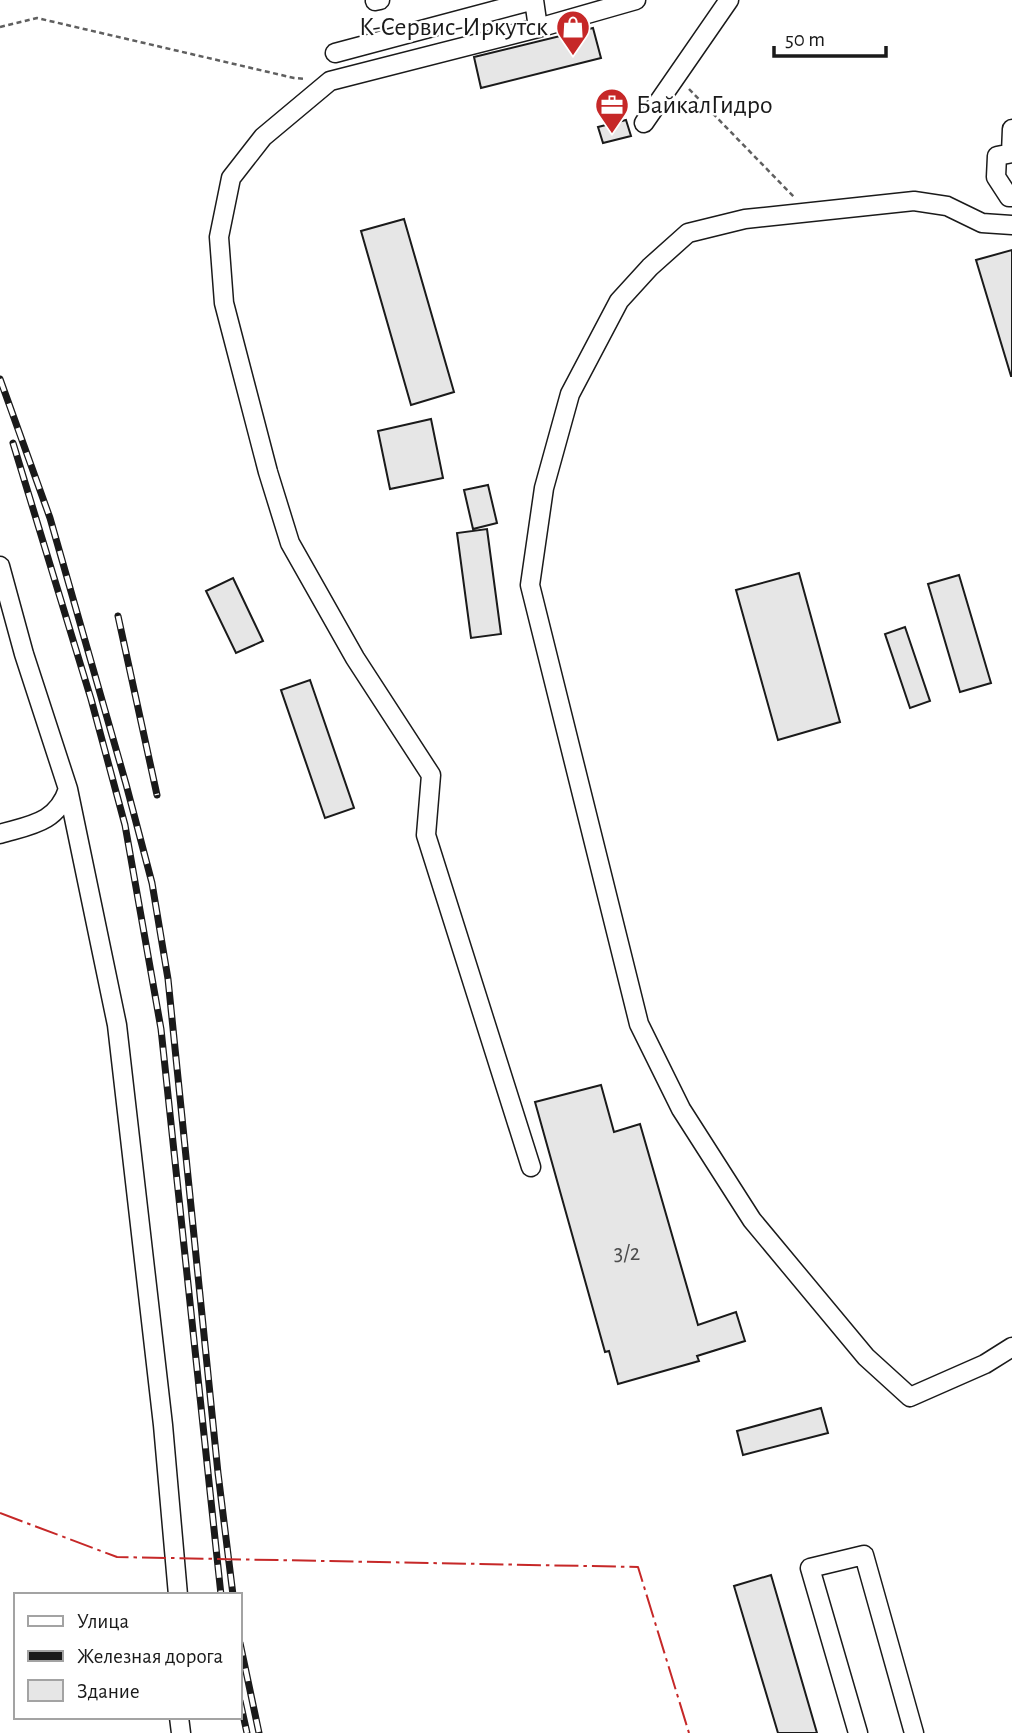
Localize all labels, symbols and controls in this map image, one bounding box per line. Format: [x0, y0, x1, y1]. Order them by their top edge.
shop icon: К-Сервис-Иркутск [554, 8, 592, 57]
place label: К-Сервис-Иркутск [359, 14, 548, 40]
scale bar [774, 14, 886, 58]
text: 50 m [785, 29, 825, 50]
office icon: БайкалГидро [593, 86, 631, 135]
place label: БайкалГидро [636, 92, 773, 118]
house number: 3/2 [614, 1242, 640, 1265]
legend [14, 1593, 242, 1719]
text: Улица [77, 1611, 130, 1632]
text: Железная дорога [77, 1646, 224, 1667]
text: Здание [77, 1681, 140, 1702]

